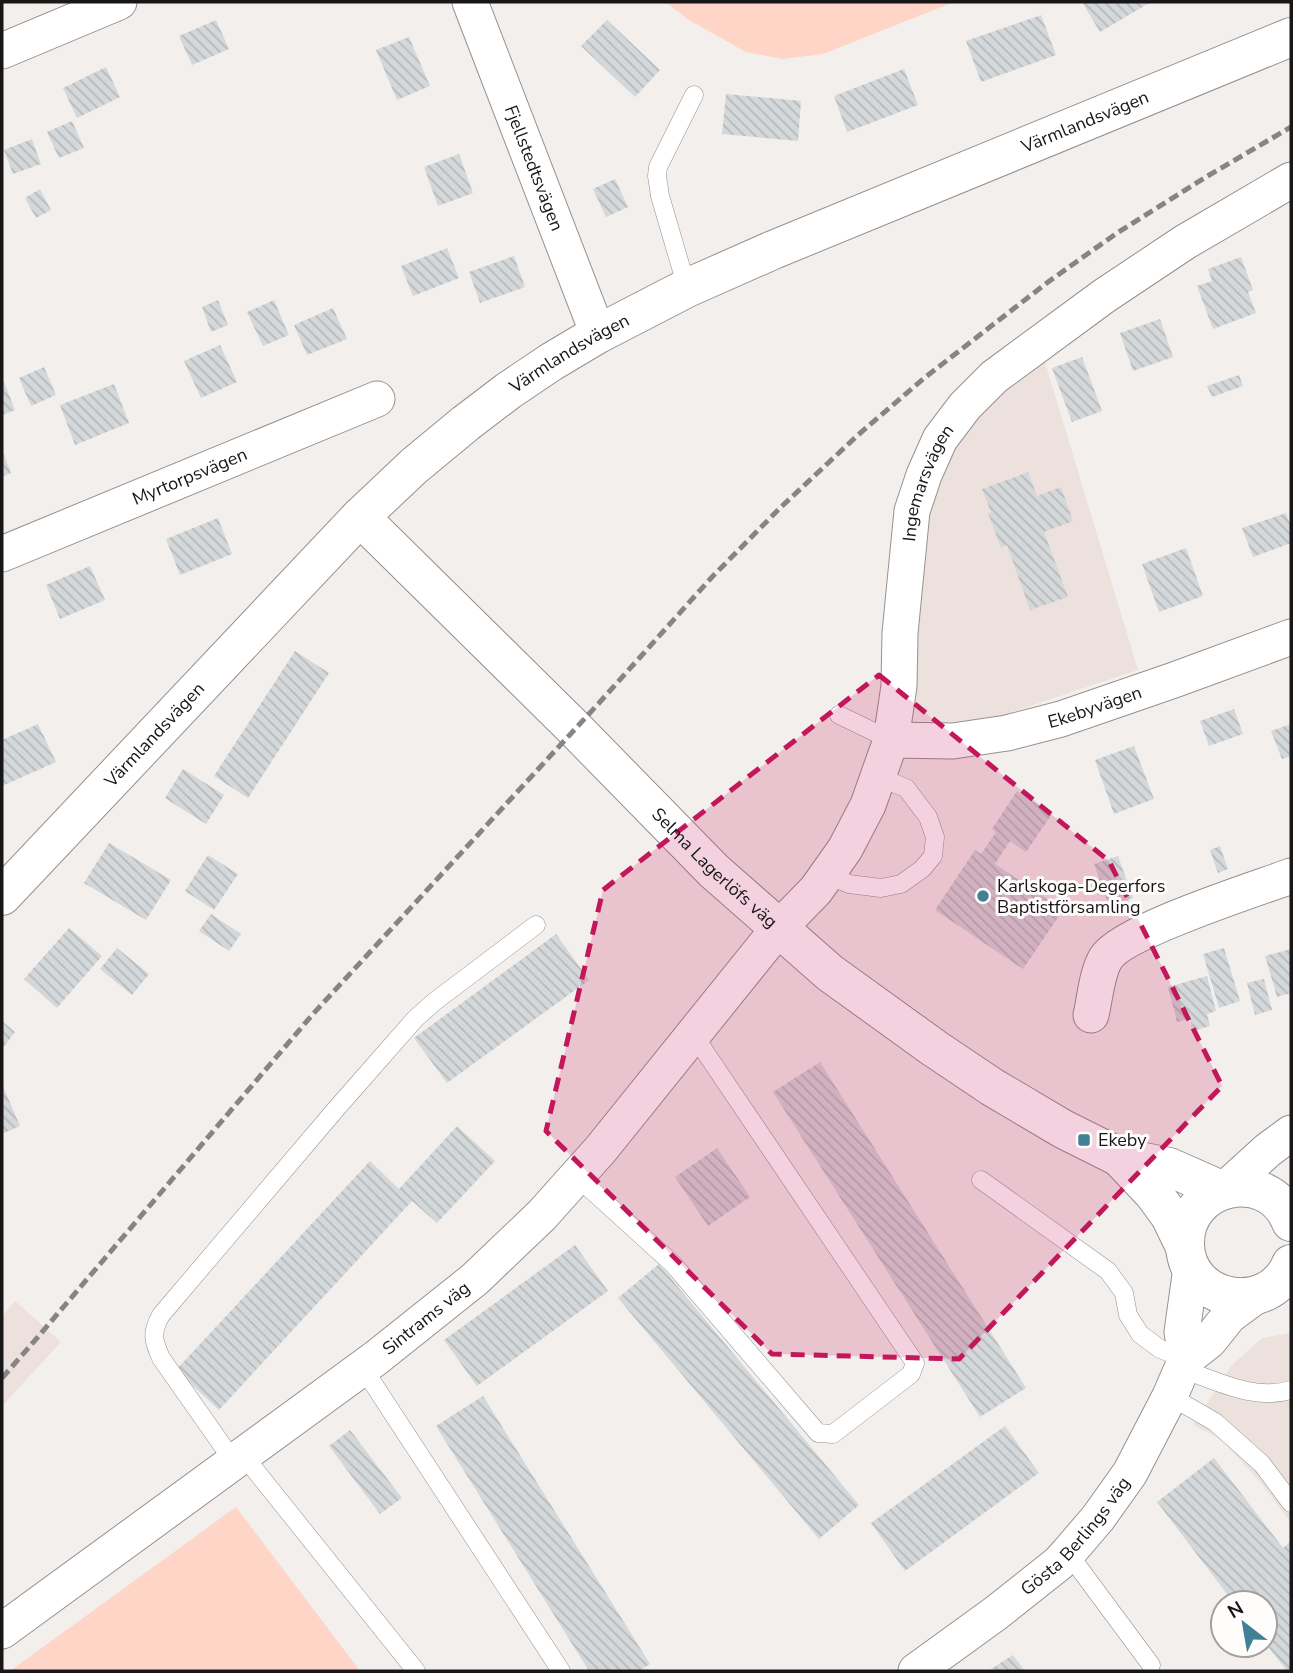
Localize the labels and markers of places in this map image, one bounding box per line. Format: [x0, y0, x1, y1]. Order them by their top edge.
place label: Karlskoga-Degerfors Baptistförsamling [997, 874, 1165, 919]
marker: Karlskoga-Degerfors Baptistförsamling [975, 888, 991, 904]
place label: Ekeby [1098, 1128, 1147, 1152]
marker: Ekeby [1076, 1132, 1092, 1148]

